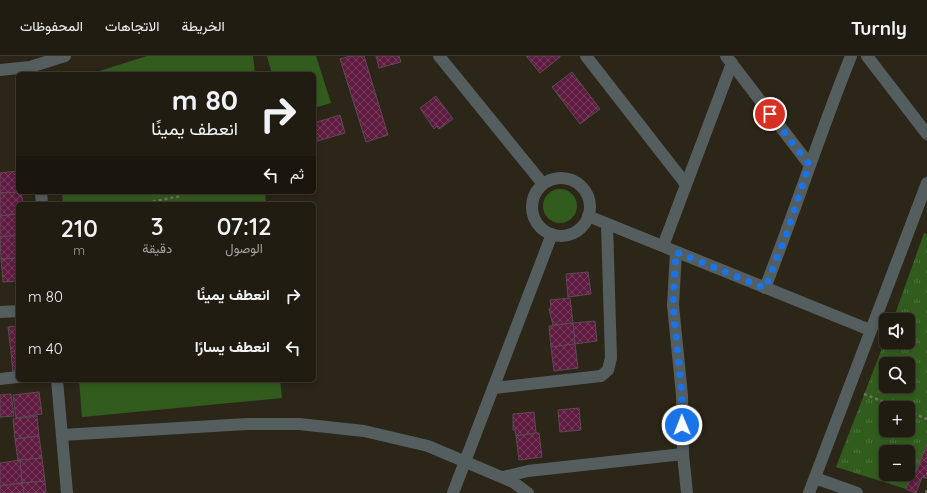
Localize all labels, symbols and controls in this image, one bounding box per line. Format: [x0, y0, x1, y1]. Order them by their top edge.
text: Turnly [851, 16, 907, 40]
text: المحفوظات [20, 17, 83, 35]
text: الاتجاهات [105, 17, 159, 35]
text: الخريطة [181, 17, 225, 35]
text: 80 m [172, 82, 238, 117]
icon: right [252, 88, 304, 140]
pin [753, 97, 787, 131]
icon: arrive [759, 103, 781, 125]
text: انعطف يمينًا [151, 117, 238, 140]
icon: left [260, 164, 282, 186]
text: ثم [290, 164, 304, 183]
text: 3 [151, 211, 164, 241]
text: 07:12 [217, 211, 272, 241]
text: 210 [60, 213, 98, 243]
text: دقيقة [142, 240, 172, 256]
text: الوصول [225, 240, 263, 256]
text: m [73, 242, 85, 258]
text: انعطف يمينًا [197, 285, 270, 304]
icon: right [282, 285, 304, 307]
text: 80 m [28, 287, 63, 306]
map controls [879, 313, 915, 481]
button: sound [879, 313, 915, 349]
text: انعطف يسارًا [195, 337, 270, 356]
icon: left [282, 337, 304, 359]
text: 40 m [28, 339, 63, 358]
button: search [879, 357, 915, 393]
button: + [879, 401, 915, 437]
position arrow [661, 404, 703, 446]
button: − [879, 445, 915, 481]

